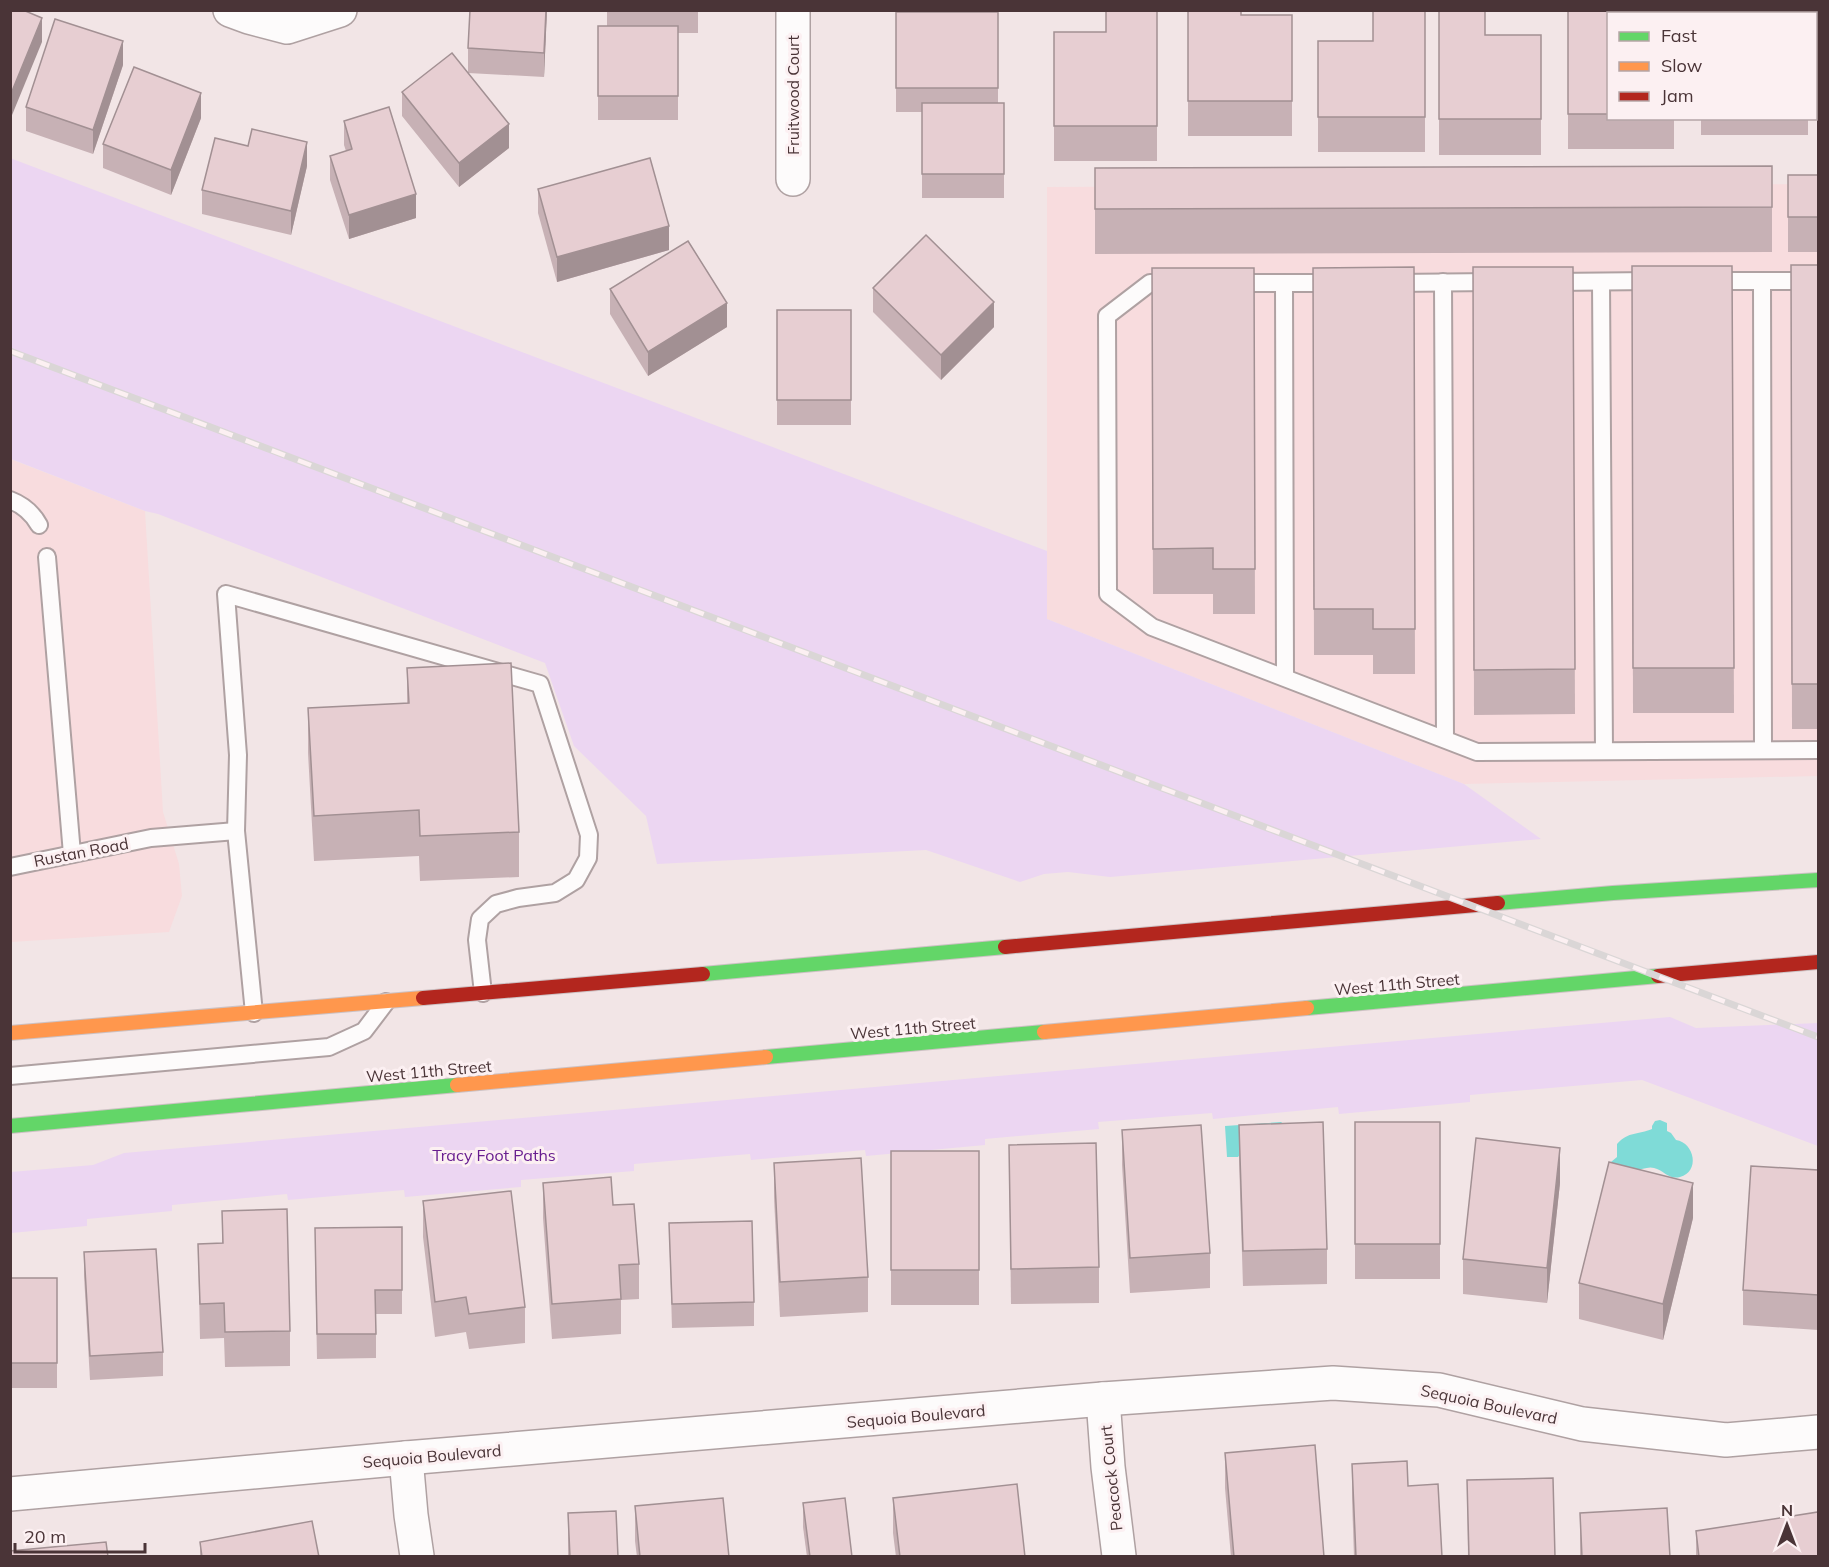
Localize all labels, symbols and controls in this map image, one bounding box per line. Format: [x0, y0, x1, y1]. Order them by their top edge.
legend [1607, 12, 1817, 120]
text: Fast [1661, 24, 1697, 47]
street label: Fruitwood Court [783, 35, 803, 155]
text: Slow [1661, 54, 1703, 77]
text: Jam [1661, 84, 1694, 107]
street label: Rustan Road [32, 833, 130, 871]
street label: West 11th Street [1333, 969, 1461, 999]
street label: West 11th Street [849, 1013, 977, 1043]
street label: West 11th Street [365, 1056, 493, 1086]
park label: Tracy Foot Paths [432, 1145, 556, 1165]
street label: Sequoia Boulevard [1419, 1380, 1559, 1428]
street label: Sequoia Boulevard [846, 1400, 986, 1432]
street label: Peacock Court [1095, 1424, 1126, 1532]
street label: Sequoia Boulevard [362, 1440, 502, 1472]
north arrow [1757, 1495, 1817, 1555]
text: N [1781, 1500, 1793, 1520]
scale bar [15, 1516, 146, 1554]
text: 20 m [24, 1525, 66, 1548]

